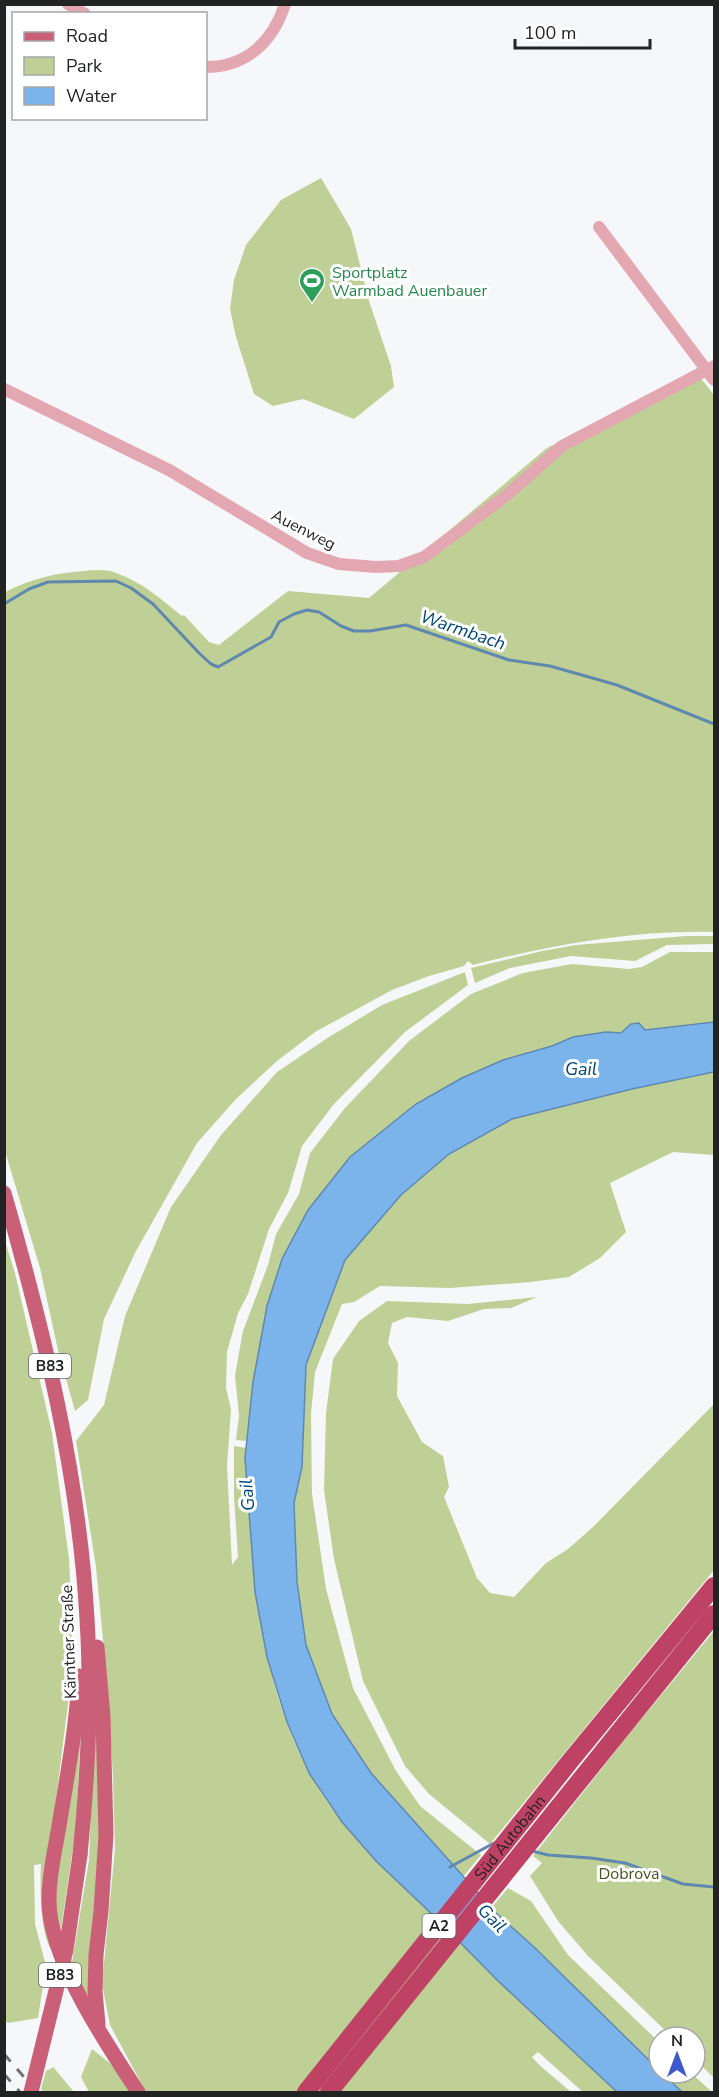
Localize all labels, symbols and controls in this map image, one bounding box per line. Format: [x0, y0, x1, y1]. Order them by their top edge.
legend [12, 12, 207, 120]
scale bar [515, 12, 650, 50]
text: 100 m [524, 21, 576, 45]
text: Road [66, 24, 108, 48]
text: Park [66, 54, 103, 78]
text: Water [66, 84, 117, 108]
place label: Sportplatz Warmbad Auenbauer [332, 262, 487, 302]
sports icon: Sportplatz Warmbad Auenbauer [297, 266, 327, 304]
street label: Auenweg [268, 504, 339, 555]
water label: Warmbach [417, 604, 509, 656]
water label: Gail [565, 1057, 597, 1081]
road number: B83 [29, 1354, 71, 1378]
water label: Gail [234, 1478, 260, 1512]
street label: Kärntner Straße [56, 1584, 82, 1699]
street label: Süd Autobahn [469, 1791, 551, 1885]
park label: Dobrova [598, 1863, 660, 1885]
water label: Gail [472, 1898, 512, 1938]
road number: A2 [422, 1914, 456, 1938]
road number: B83 [39, 1963, 81, 1987]
north arrow [647, 2025, 707, 2085]
text: N [671, 2030, 683, 2052]

